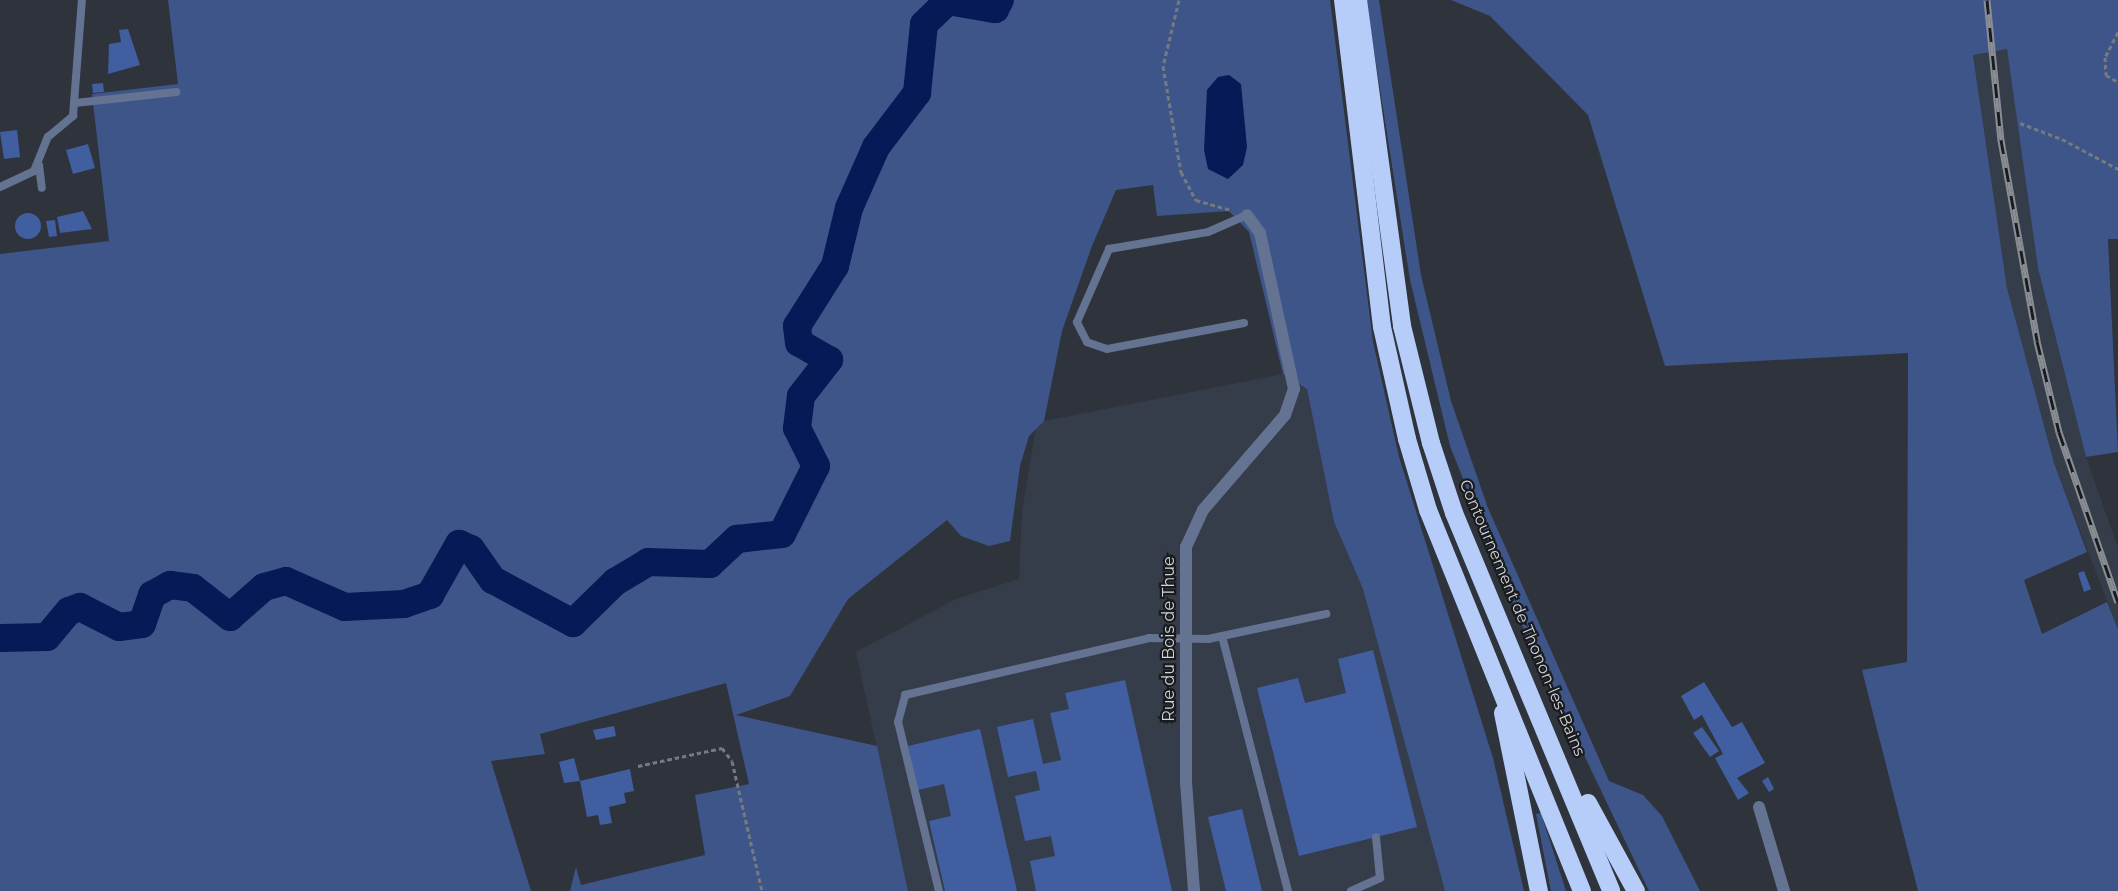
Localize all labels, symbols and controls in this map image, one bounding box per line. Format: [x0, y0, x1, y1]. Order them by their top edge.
street label: Contournement de Thonon-les-Bains [1455, 477, 1589, 759]
street label: Rue du Bois de Thue [1159, 556, 1179, 722]

